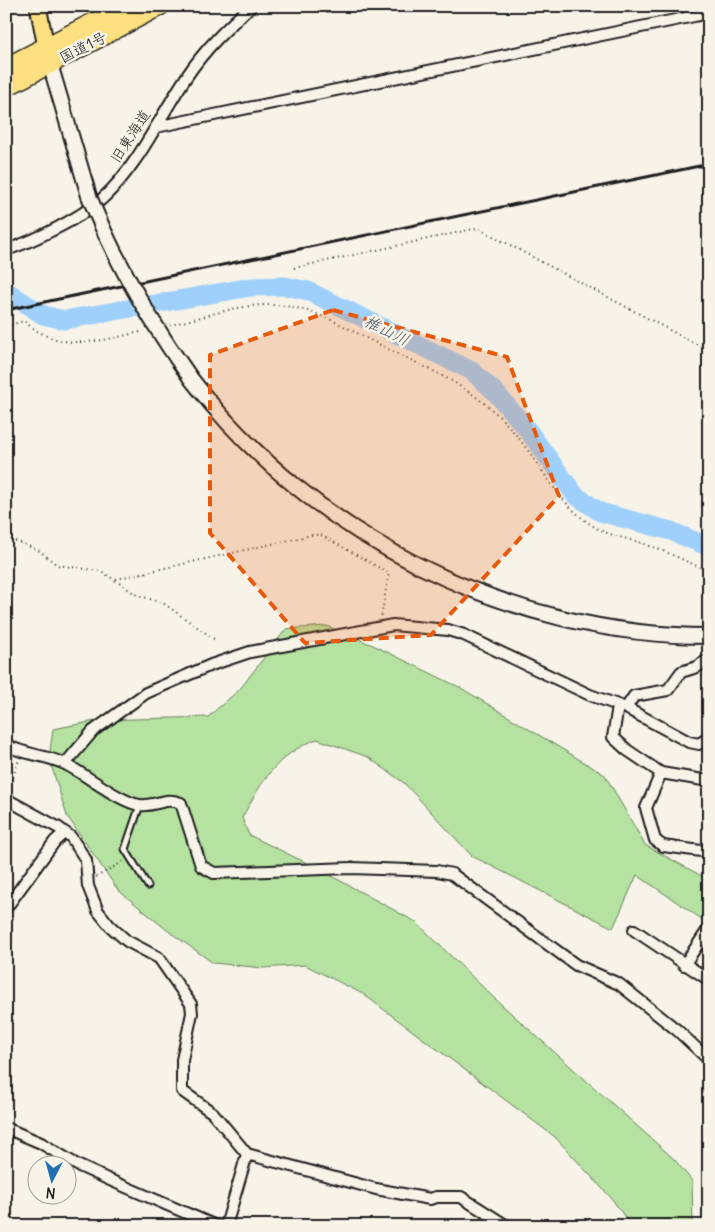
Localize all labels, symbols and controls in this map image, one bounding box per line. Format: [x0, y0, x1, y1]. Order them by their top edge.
street label: 国道1号 [56, 27, 110, 67]
street label: 旧東海道 [106, 106, 154, 166]
water label: 椎山川 [361, 310, 413, 350]
north arrow [28, 1154, 78, 1204]
text: N [45, 1183, 56, 1202]

